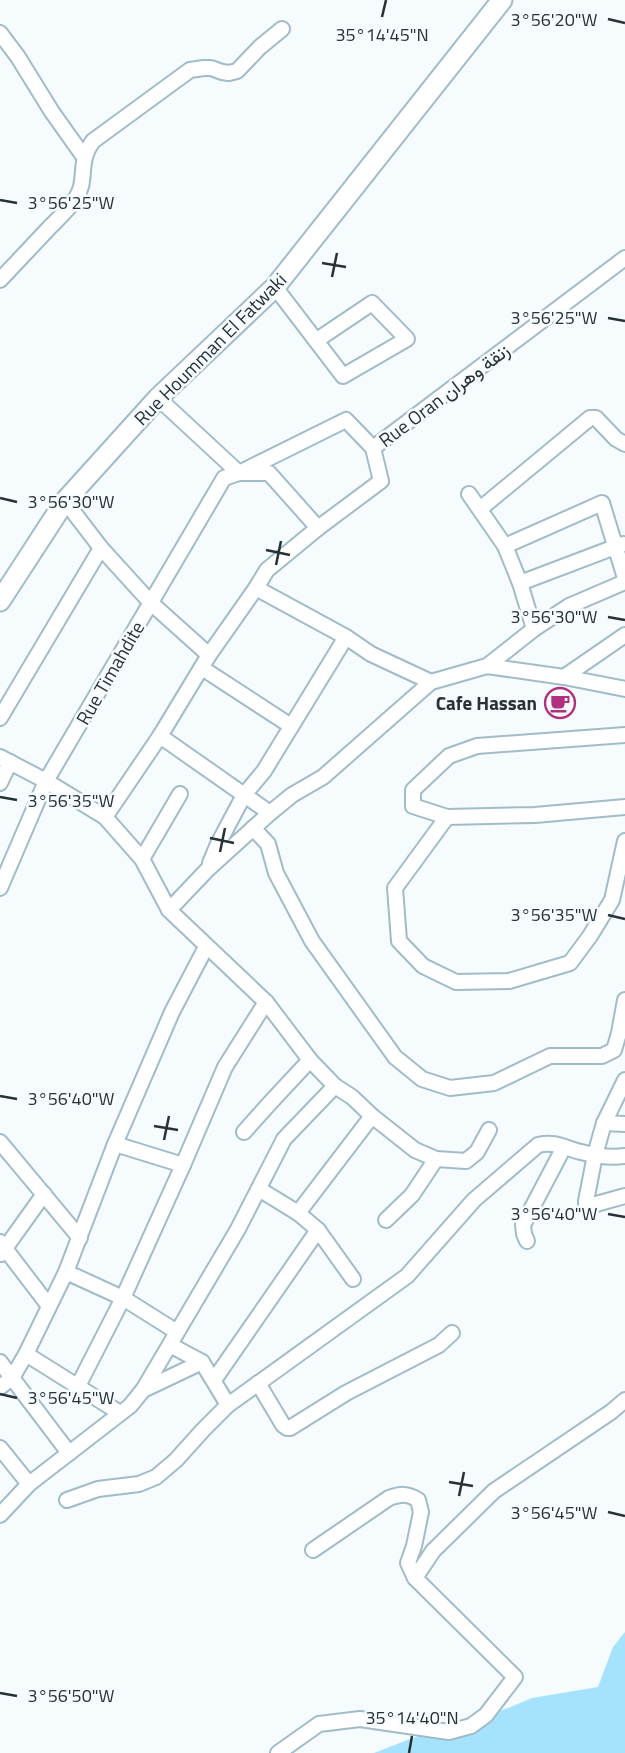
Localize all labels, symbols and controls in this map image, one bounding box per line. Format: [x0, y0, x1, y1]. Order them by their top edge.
text: 3°56'20"W [511, 6, 597, 33]
text: 35°14'45"N [335, 21, 429, 48]
text: 3°56'25"W [28, 189, 114, 216]
street label: Rue Houmman El Fatwaki [127, 266, 293, 432]
text: 3°56'25"W [511, 304, 597, 331]
street label: Rue Oran زنقة وهران [372, 336, 515, 454]
text: 3°56'30"W [28, 488, 114, 515]
text: 3°56'30"W [511, 603, 597, 630]
street label: Rue Timahdite [68, 615, 151, 730]
cafe icon: Cafe Hassan [543, 686, 577, 720]
place label: Cafe Hassan [436, 688, 537, 717]
text: 3°56'35"W [28, 787, 114, 814]
text: 3°56'35"W [511, 901, 597, 928]
text: 3°56'40"W [28, 1085, 114, 1112]
text: 3°56'40"W [511, 1200, 597, 1227]
text: 3°56'45"W [28, 1384, 114, 1411]
text: 3°56'45"W [511, 1499, 597, 1526]
text: 3°56'50"W [28, 1682, 114, 1709]
text: 35°14'40"N [365, 1704, 459, 1731]

